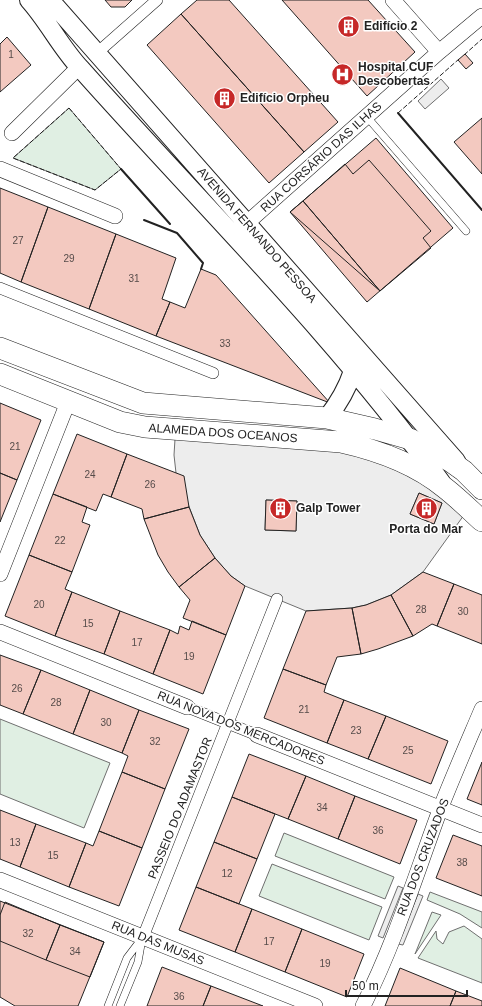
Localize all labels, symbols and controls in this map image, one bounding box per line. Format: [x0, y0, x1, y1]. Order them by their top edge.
building icon: Edifício 2 [335, 13, 361, 39]
place label: Edifício 2 [364, 19, 418, 33]
house number: 1 [8, 49, 14, 60]
place label: Hospital CUF Descobertas [358, 60, 433, 88]
hospital icon: Hospital CUF Descobertas [330, 61, 356, 87]
building icon: Edifício Orpheu [212, 85, 238, 111]
place label: Edifício Orpheu [240, 91, 329, 105]
street label: RUA CORSÁRIO DAS ILHAS [257, 98, 384, 215]
street label: AVENIDA FERNANDO PESSOA [194, 165, 320, 305]
house number: 27 [12, 235, 24, 246]
house number: 29 [63, 253, 75, 264]
house number: 31 [128, 273, 140, 284]
house number: 33 [219, 338, 231, 349]
street label: ALAMEDA DOS OCEANOS [148, 421, 298, 445]
house number: 21 [9, 441, 21, 452]
house number: 24 [84, 469, 96, 480]
house number: 26 [144, 479, 156, 490]
building icon: Galp Tower [268, 495, 294, 521]
building icon: Porta do Mar [413, 495, 439, 521]
place label: Galp Tower [296, 501, 361, 515]
place label: Porta do Mar [389, 522, 463, 536]
house number: 22 [54, 535, 66, 546]
house number: 20 [33, 599, 45, 610]
house number: 28 [415, 604, 427, 615]
house number: 30 [457, 606, 469, 617]
house number: 15 [82, 618, 94, 629]
house number: 17 [131, 637, 143, 648]
house number: 19 [183, 651, 195, 662]
house number: 26 [11, 683, 23, 694]
street label: RUA NOVA DOS MERCADORES [155, 688, 327, 768]
house number: 28 [50, 697, 62, 708]
house number: 21 [298, 704, 310, 715]
house number: 30 [100, 717, 112, 728]
house number: 23 [350, 725, 362, 736]
street label: PASSEIO DO ADAMASTOR [145, 735, 215, 881]
house number: 32 [149, 736, 161, 747]
house number: 25 [402, 745, 414, 756]
street label: RUA DOS CRUZADOS [394, 796, 452, 918]
house number: 34 [316, 802, 328, 813]
house number: 36 [372, 825, 384, 836]
house number: 13 [9, 837, 21, 848]
house number: 15 [47, 850, 59, 861]
house number: 38 [456, 857, 468, 868]
house number: 12 [221, 868, 233, 879]
street label: RUA DAS MUSAS [110, 918, 206, 968]
house number: 32 [22, 928, 34, 939]
house number: 17 [263, 936, 275, 947]
house number: 34 [69, 946, 81, 957]
house number: 19 [319, 958, 331, 969]
scale bar [346, 972, 467, 998]
text: 50 m [352, 979, 379, 993]
house number: 36 [173, 991, 185, 1002]

